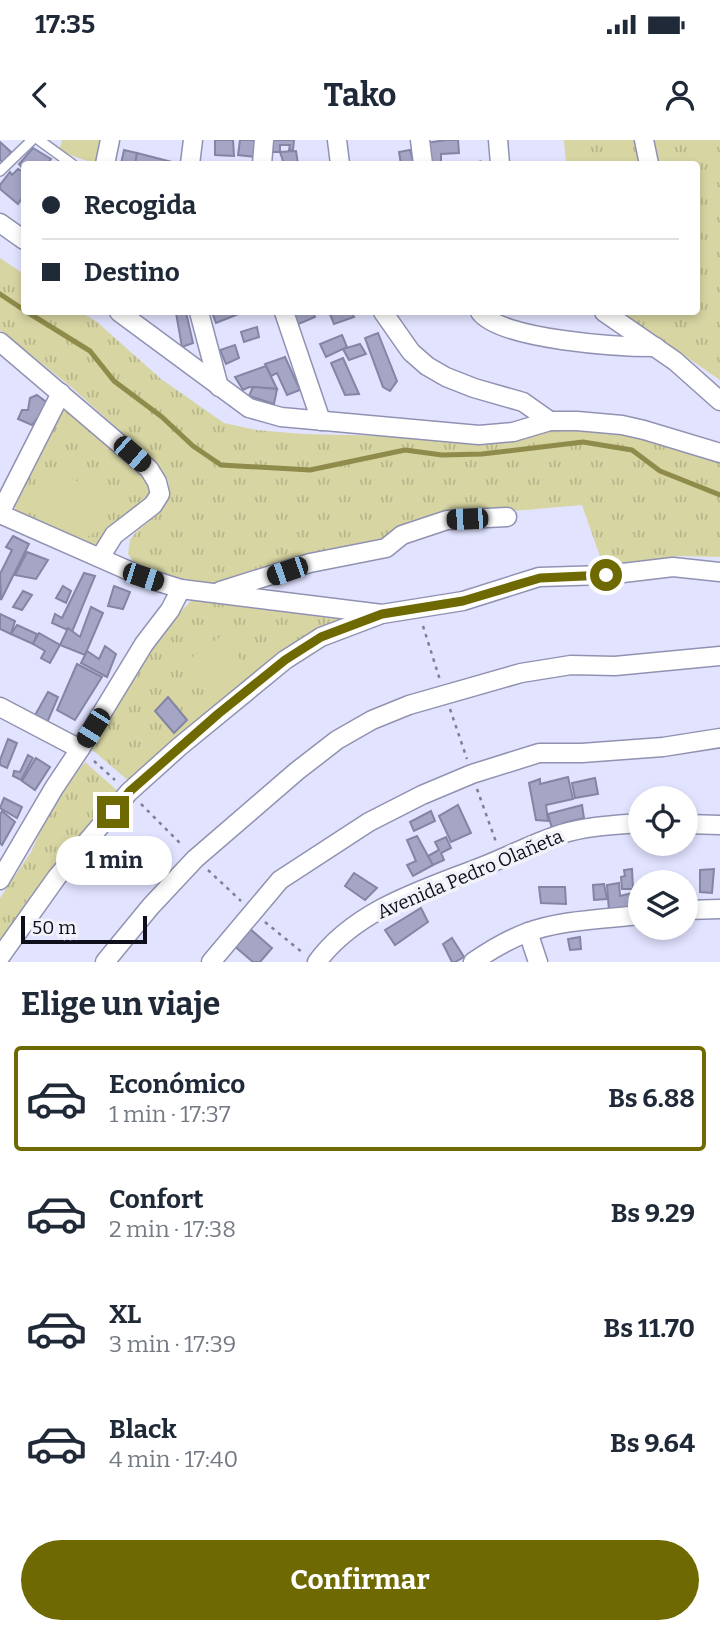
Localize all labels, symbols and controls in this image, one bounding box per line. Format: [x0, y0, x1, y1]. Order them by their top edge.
text: 17:35 [35, 9, 95, 40]
icon: back [21, 76, 59, 114]
text: Tako [324, 76, 396, 114]
icon: person [661, 76, 699, 114]
text: Recogida [84, 190, 196, 221]
text: Destino [84, 257, 180, 288]
car [110, 432, 155, 476]
car [446, 508, 489, 530]
car [264, 554, 311, 588]
route start [590, 559, 622, 591]
car [120, 561, 167, 593]
car [73, 705, 114, 751]
map controls [628, 786, 698, 940]
button: locate [628, 786, 698, 856]
route end [97, 796, 129, 828]
street label: Avenida Pedro Olañeta [373, 824, 567, 924]
callout: 1 min [55, 836, 171, 886]
text: 1 min [85, 846, 143, 874]
button: layers [628, 870, 698, 940]
scale bar [21, 913, 147, 945]
text: 50 m [32, 916, 76, 939]
text: Elige un viaje [21, 985, 220, 1023]
icon: car [25, 1067, 88, 1130]
text: Económico [109, 1069, 245, 1100]
text: Bs 6.88 [608, 1083, 695, 1114]
text: 1 min · 17:37 [109, 1100, 231, 1128]
icon: car [25, 1182, 88, 1245]
text: Confort [109, 1184, 204, 1215]
text: Bs 9.29 [611, 1198, 695, 1229]
text: 2 min · 17:38 [109, 1215, 236, 1243]
icon: car [25, 1297, 88, 1360]
text: XL [109, 1299, 141, 1330]
text: Bs 11.70 [604, 1313, 695, 1344]
text: 3 min · 17:39 [109, 1330, 236, 1358]
icon: car [25, 1412, 88, 1475]
text: Black [109, 1414, 177, 1445]
text: Bs 9.64 [610, 1428, 695, 1459]
text: 4 min · 17:40 [109, 1445, 238, 1473]
button: Confirmar [21, 1540, 699, 1620]

